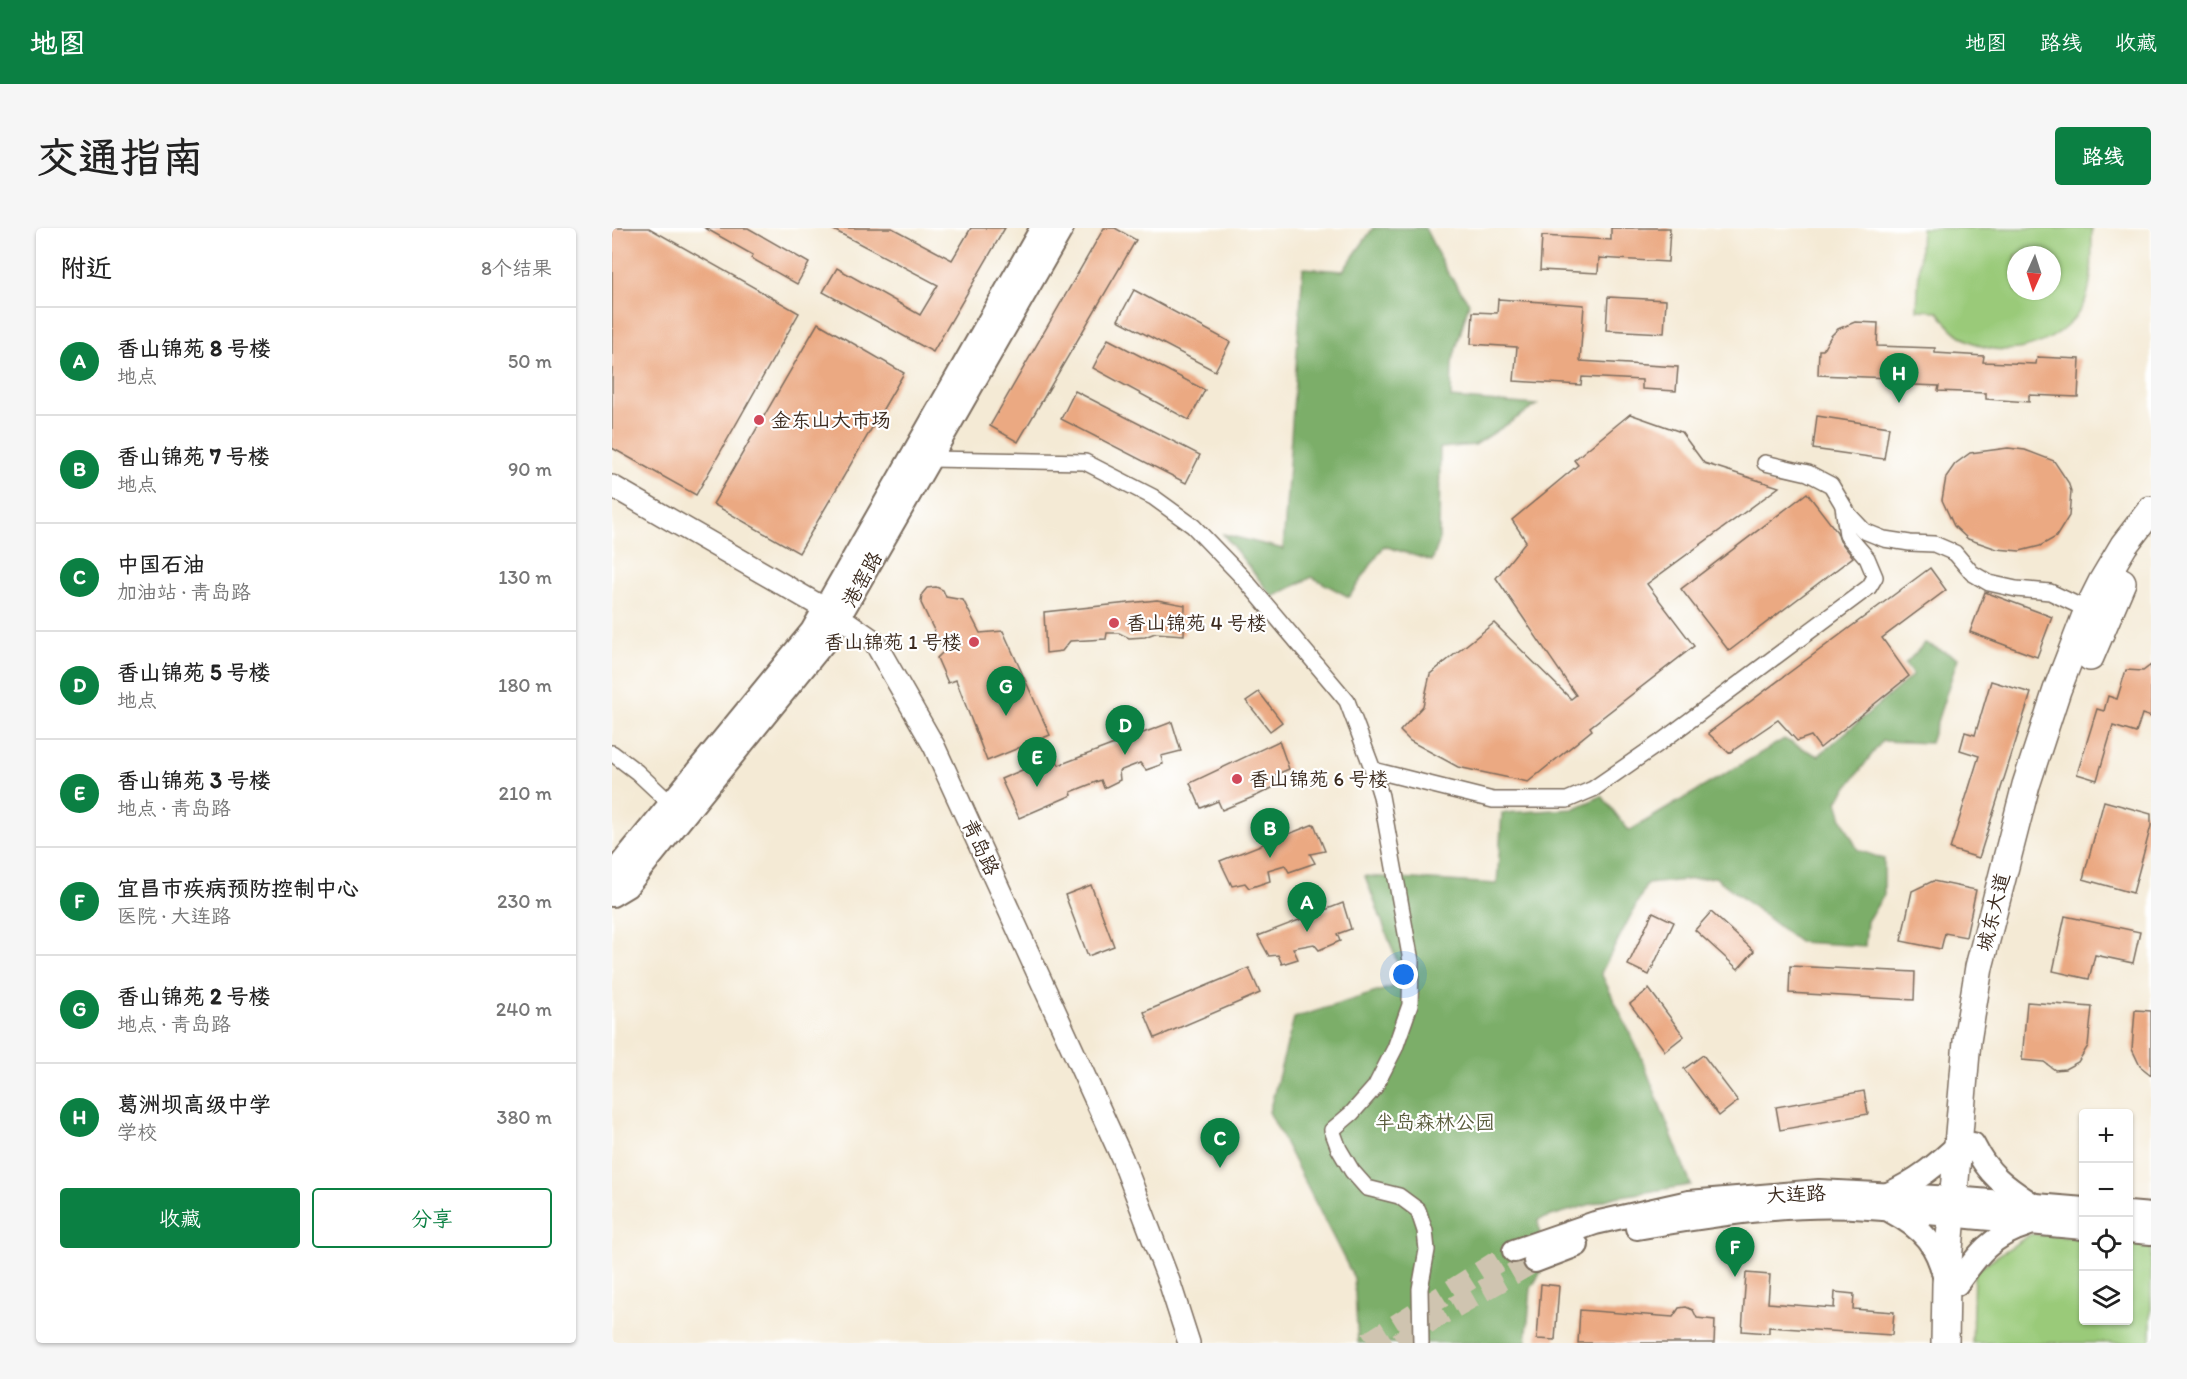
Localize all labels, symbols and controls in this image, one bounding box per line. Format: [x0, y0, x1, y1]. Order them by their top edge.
text: 地图 [30, 26, 86, 60]
text: 地图 [1965, 30, 2007, 55]
text: 路线 [2040, 30, 2082, 55]
text: 收藏 [2115, 30, 2157, 55]
button: 路线 [2055, 127, 2151, 185]
text: 交通指南 [36, 132, 204, 183]
north arrow [2007, 246, 2061, 300]
text: 附近 [60, 252, 112, 284]
text: 8个结果 [481, 256, 552, 280]
text: 香山锦苑 8 号楼 [117, 335, 271, 362]
text: A [73, 349, 86, 373]
text: 50 m [508, 349, 552, 373]
pin: H [1880, 354, 1918, 403]
text: 地点 [117, 364, 157, 388]
place label: 金东山大市场 [771, 408, 891, 432]
marker: 金东山大市场 [752, 413, 766, 427]
text: 香山锦苑 7 号楼 [117, 443, 270, 470]
text: B [73, 457, 86, 481]
text: 90 m [508, 457, 552, 481]
text: 地点 [117, 472, 157, 496]
street label: 港窑路 [837, 546, 888, 611]
text: 中国石油 [117, 551, 205, 578]
text: C [73, 565, 86, 589]
text: 130 m [498, 565, 552, 589]
text: 加油站 · 青岛路 [117, 580, 251, 604]
place label: 香山锦苑 4 号楼 [1126, 611, 1267, 635]
marker: 香山锦苑 4 号楼 [1107, 616, 1121, 630]
place label: 香山锦苑 1 号楼 [824, 630, 962, 654]
marker: 香山锦苑 1 号楼 [967, 635, 981, 649]
text: 香山锦苑 5 号楼 [117, 659, 270, 686]
pin: G [986, 666, 1026, 716]
text: D [73, 673, 86, 697]
text: 180 m [498, 673, 552, 697]
text: 地点 [117, 688, 157, 712]
pin: D [1106, 706, 1144, 755]
pin: E [1018, 738, 1056, 787]
text: 香山锦苑 3 号楼 [117, 767, 271, 794]
place label: 香山锦苑 6 号楼 [1249, 767, 1389, 791]
marker: 香山锦苑 6 号楼 [1230, 772, 1244, 786]
text: E [74, 781, 85, 805]
text: 210 m [499, 781, 552, 805]
text: 地点 · 青岛路 [117, 796, 231, 820]
pin: B [1250, 808, 1290, 858]
street label: 青岛路 [957, 815, 1005, 880]
street label: 城东大道 [1972, 870, 2014, 954]
text: 宜昌市疾病预防控制中心 [117, 875, 359, 902]
pin: A [1288, 882, 1326, 932]
text: F [74, 889, 85, 913]
text: 230 m [497, 889, 552, 913]
text: 医院 · 大连路 [117, 904, 231, 928]
your location [1389, 960, 1418, 989]
text: 香山锦苑 2 号楼 [117, 983, 270, 1010]
text: G [73, 997, 86, 1021]
text: 240 m [496, 997, 552, 1021]
text: 地点 · 青岛路 [117, 1012, 231, 1036]
text: 葛洲坝高级中学 [117, 1091, 271, 1118]
text: H [73, 1105, 86, 1129]
text: 380 m [497, 1105, 552, 1129]
map controls [2079, 1109, 2133, 1325]
button: + [2079, 1109, 2133, 1163]
park label: 半岛森林公园 [1375, 1110, 1495, 1134]
pin: C [1200, 1118, 1240, 1168]
text: 学校 [117, 1120, 157, 1144]
button: − [2079, 1163, 2133, 1217]
street label: 大连路 [1765, 1180, 1828, 1208]
button: 收藏 [60, 1188, 300, 1248]
button: 分享 [312, 1188, 552, 1248]
button: locate [2079, 1217, 2133, 1271]
pin: F [1716, 1228, 1754, 1277]
button: layers [2079, 1271, 2133, 1325]

